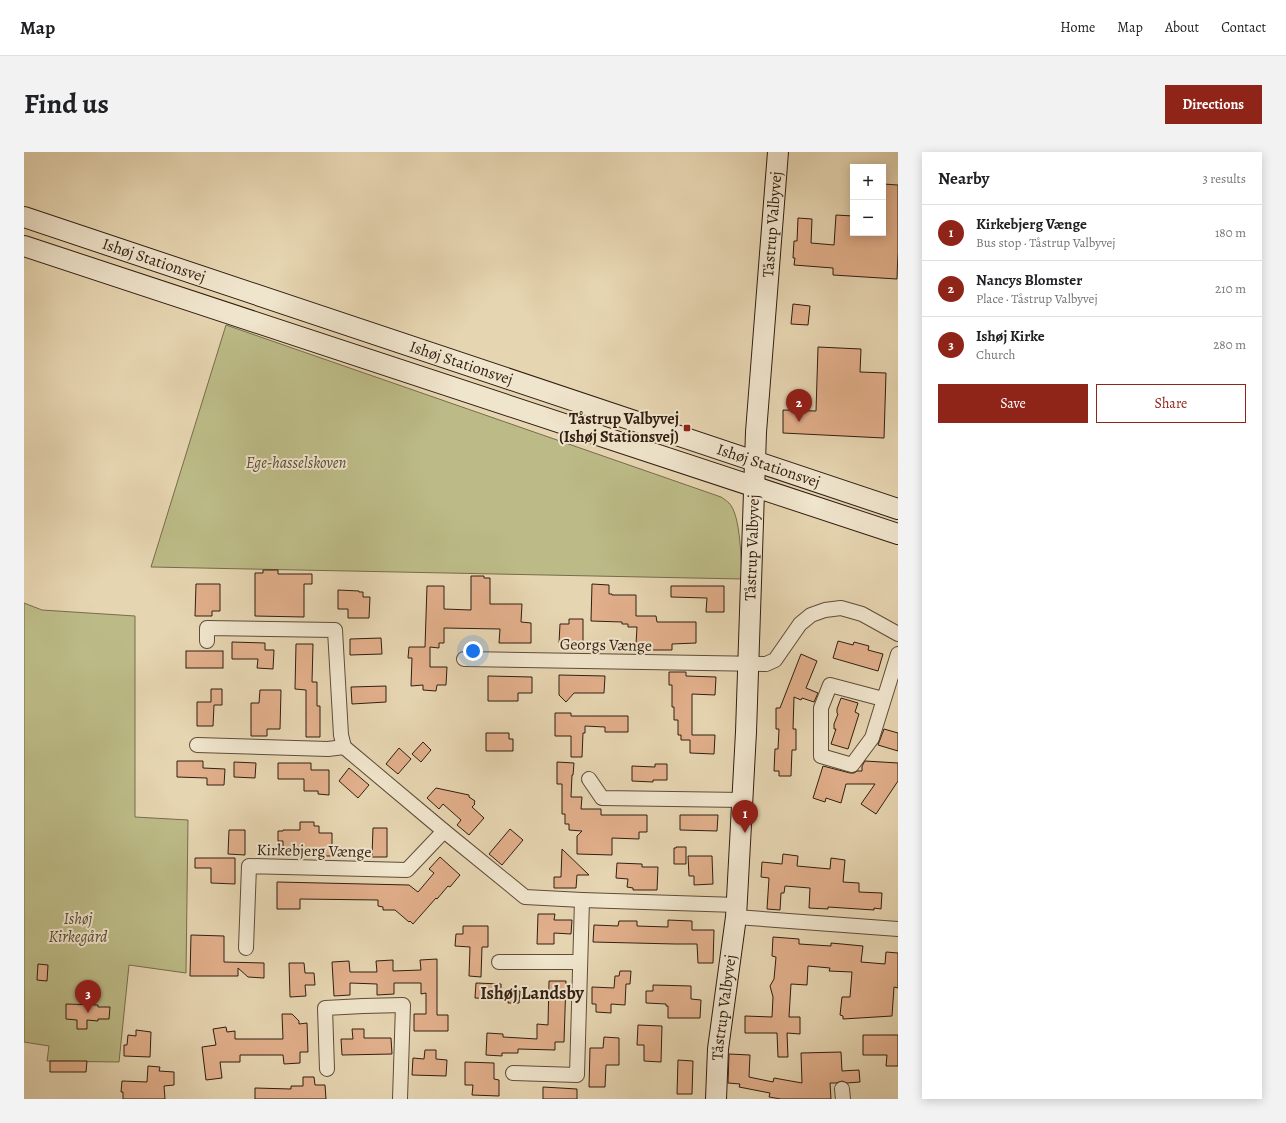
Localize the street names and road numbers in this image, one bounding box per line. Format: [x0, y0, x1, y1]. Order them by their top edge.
street label: Tåstrup Valbyvej [757, 170, 787, 278]
street label: Ishøj Stationsvej [99, 233, 209, 288]
street label: Ishøj Stationsvej [407, 336, 516, 391]
street label: Ishøj Stationsvej [714, 438, 823, 493]
street label: Tåstrup Valbyvej [739, 494, 765, 601]
street label: Georgs Vænge [560, 633, 652, 657]
street label: Kirkebjerg Vænge [256, 839, 372, 863]
street label: Tåstrup Valbyvej [707, 953, 742, 1061]

